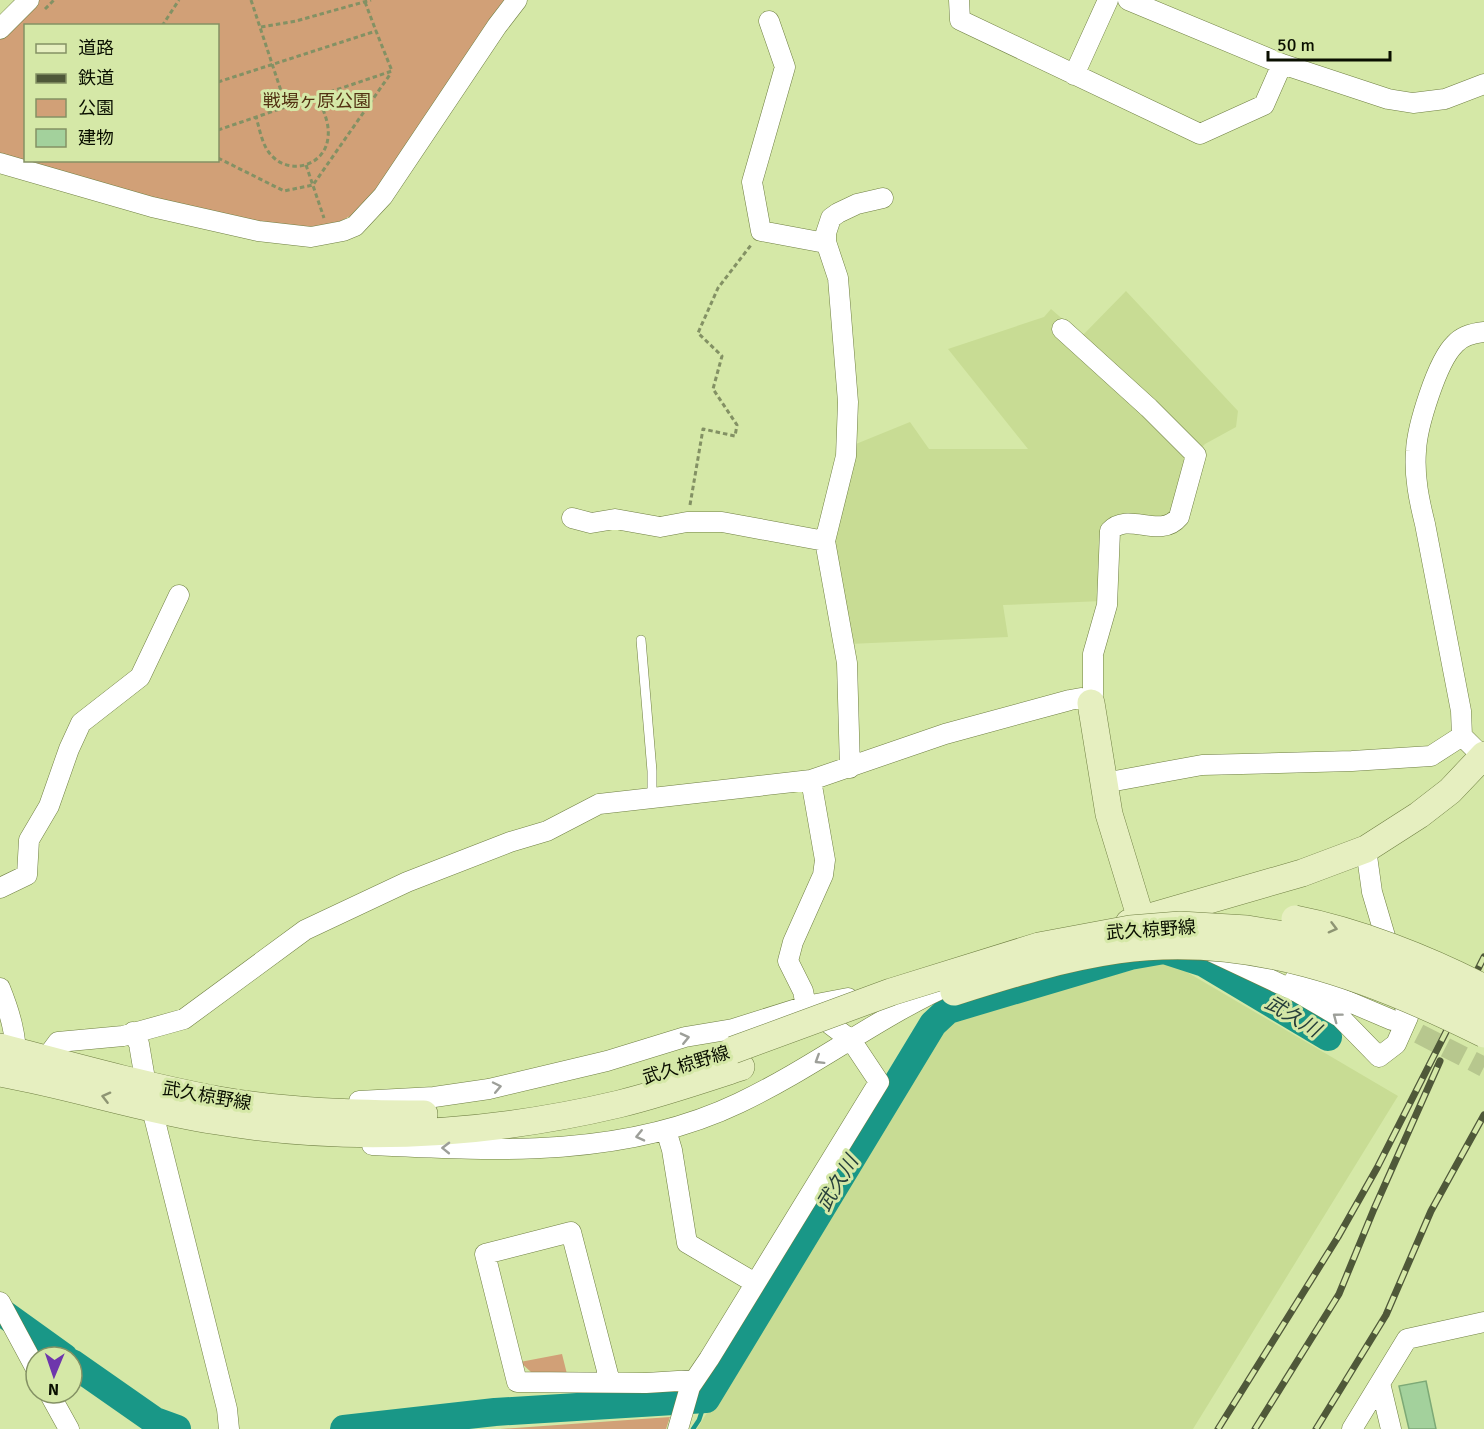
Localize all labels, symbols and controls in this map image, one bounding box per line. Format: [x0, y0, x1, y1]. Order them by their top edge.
legend [24, 24, 219, 162]
scale bar [1268, 24, 1390, 62]
text: 50 m [1277, 34, 1315, 56]
text: 道路 [78, 37, 114, 59]
text: 鉄道 [78, 67, 114, 89]
park label: 戦場ヶ原公園 [263, 90, 371, 112]
text: 公園 [78, 97, 114, 119]
text: 建物 [78, 127, 114, 149]
street label: 武久椋野線 [1105, 916, 1197, 944]
one-way arrow [1328, 921, 1338, 934]
water label: 武久川 [1261, 990, 1327, 1044]
one-way arrow [1333, 1013, 1344, 1024]
one-way arrow [680, 1033, 690, 1046]
street label: 武久椋野線 [640, 1041, 732, 1089]
one-way arrow [814, 1053, 825, 1064]
street label: 武久椋野線 [161, 1077, 253, 1115]
one-way arrow [491, 1082, 501, 1095]
one-way arrow [101, 1092, 111, 1105]
one-way arrow [635, 1129, 645, 1142]
one-way arrow [441, 1142, 450, 1155]
water label: 武久川 [811, 1149, 865, 1215]
north arrow [24, 1345, 84, 1405]
text: N [48, 1379, 59, 1399]

